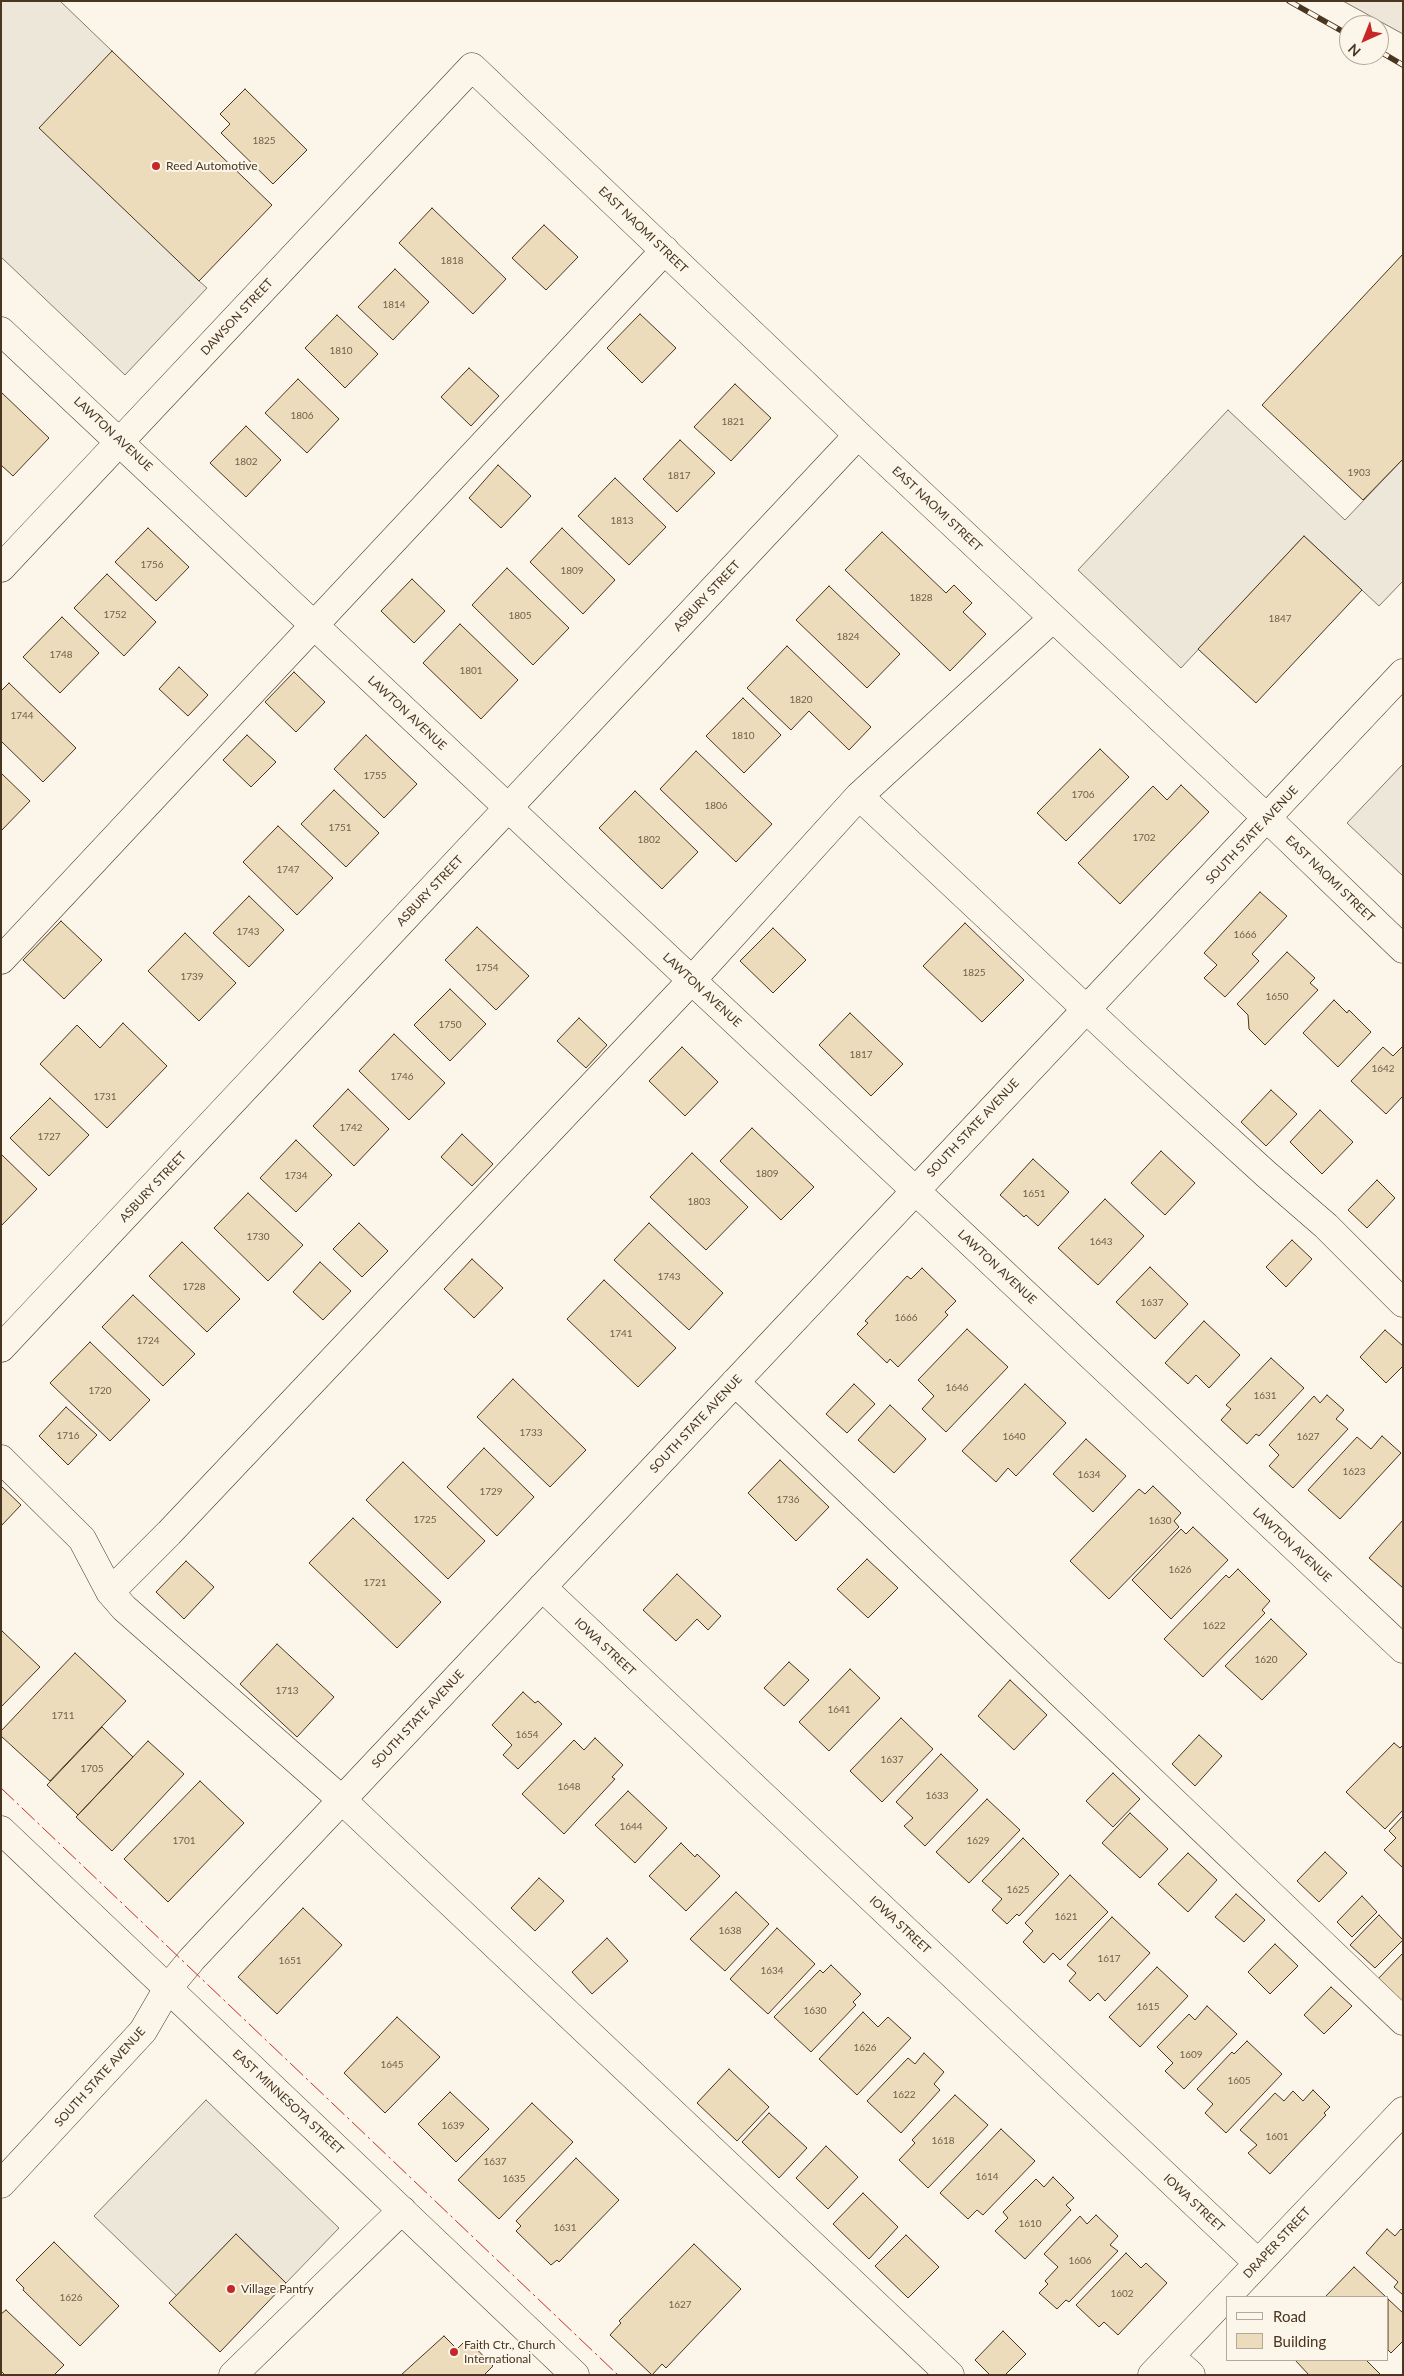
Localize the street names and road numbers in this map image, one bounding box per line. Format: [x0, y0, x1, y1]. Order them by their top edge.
street label: EAST NAOMI STREET [596, 184, 690, 276]
street label: DAWSON STREET [198, 276, 276, 358]
street label: LAWTON AVENUE [71, 394, 155, 474]
street label: EAST NAOMI STREET [889, 463, 985, 555]
street label: ASBURY STREET [671, 558, 743, 634]
street label: LAWTON AVENUE [365, 673, 449, 753]
street label: SOUTH STATE AVENUE [1203, 783, 1301, 887]
street label: EAST NAOMI STREET [1283, 833, 1377, 925]
street label: ASBURY STREET [394, 853, 466, 929]
street label: LAWTON AVENUE [660, 950, 744, 1030]
street label: SOUTH STATE AVENUE [924, 1076, 1022, 1180]
street label: ASBURY STREET [117, 1149, 189, 1225]
street label: LAWTON AVENUE [955, 1227, 1039, 1307]
street label: SOUTH STATE AVENUE [647, 1372, 745, 1476]
street label: LAWTON AVENUE [1250, 1505, 1334, 1585]
street label: IOWA STREET [572, 1615, 638, 1679]
street label: SOUTH STATE AVENUE [369, 1667, 467, 1771]
street label: IOWA STREET [867, 1893, 933, 1957]
street label: SOUTH STATE AVENUE [52, 2024, 148, 2130]
street label: EAST MINNESOTA STREET [229, 2047, 347, 2157]
street label: IOWA STREET [1161, 2171, 1227, 2235]
street label: DRAPER STREET [1241, 2205, 1313, 2281]

